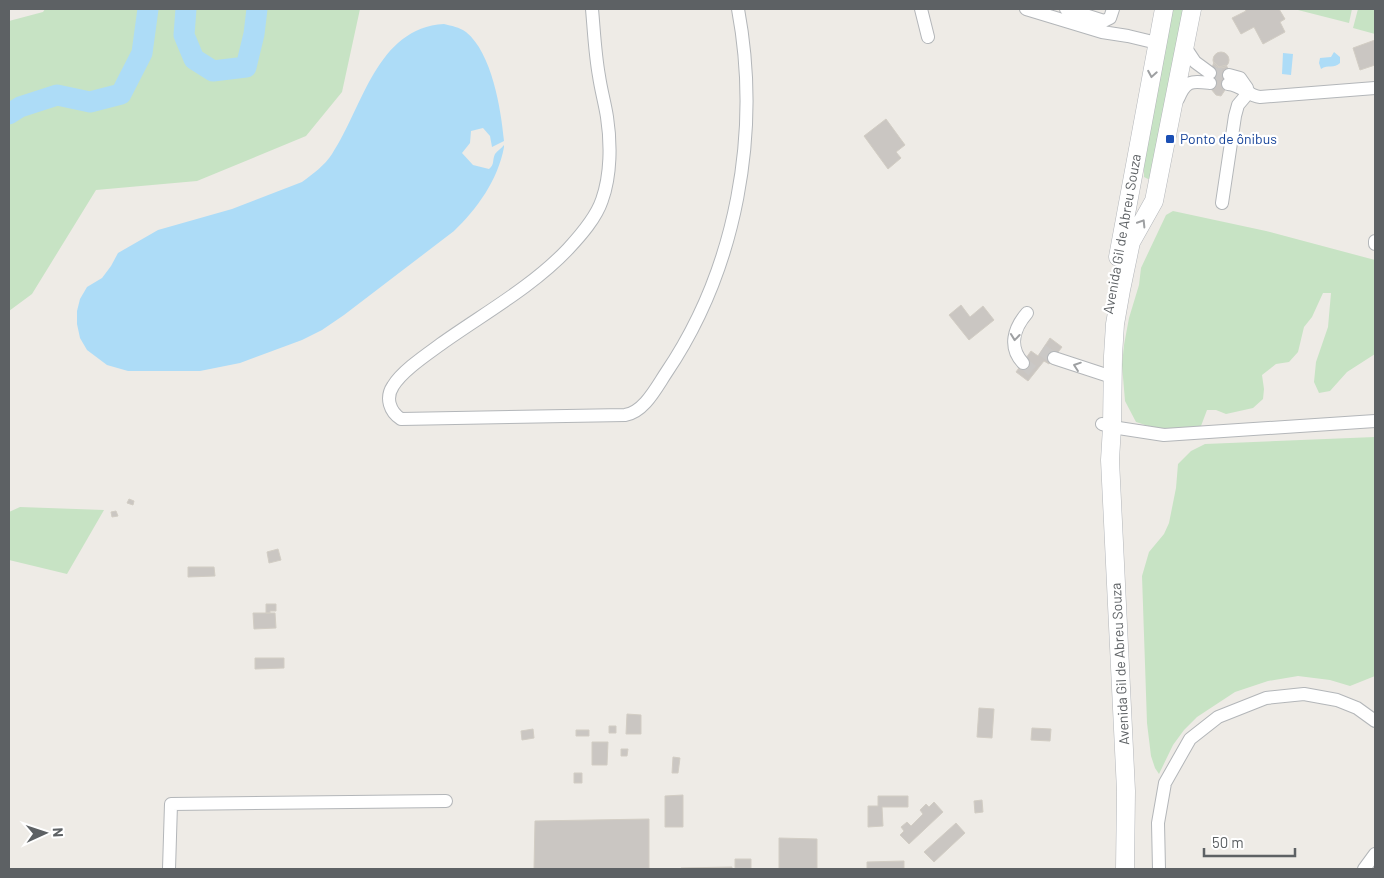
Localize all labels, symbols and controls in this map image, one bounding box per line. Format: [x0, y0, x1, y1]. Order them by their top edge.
one-way arrow [1147, 69, 1157, 78]
place label: Ponto de ônibus [1180, 130, 1277, 147]
marker: Ponto de ônibus [1164, 133, 1176, 145]
street label: Avenida Gil de Abreu Souza [1099, 152, 1144, 315]
one-way arrow [1136, 219, 1145, 228]
one-way arrow [1010, 334, 1021, 342]
one-way arrow [1073, 362, 1082, 372]
street label: Avenida Gil de Abreu Souza [1107, 582, 1132, 746]
north arrow [20, 808, 70, 858]
scale bar [1204, 826, 1295, 858]
text: N [50, 827, 67, 837]
text: 50 m [1212, 833, 1244, 851]

